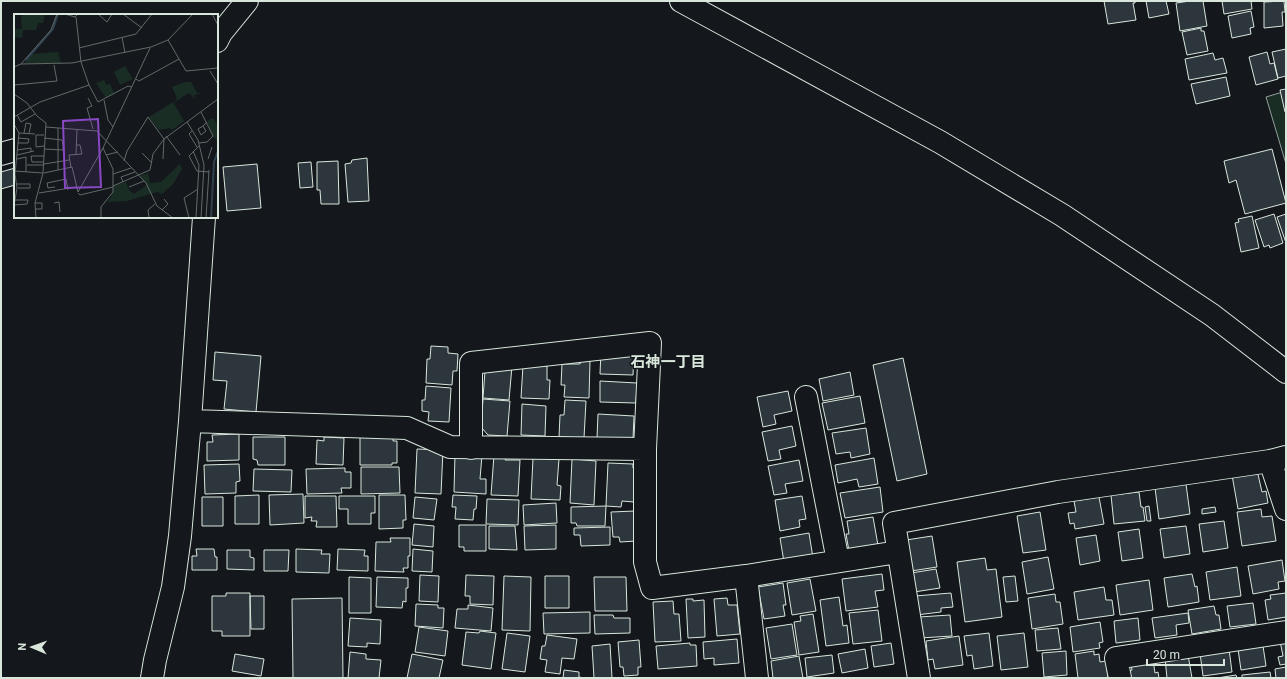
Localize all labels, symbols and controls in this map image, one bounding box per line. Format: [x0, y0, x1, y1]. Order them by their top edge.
inset map [14, 14, 218, 218]
district label: 石神一丁目 [630, 353, 706, 371]
north arrow [12, 627, 52, 667]
scale bar [1147, 641, 1224, 667]
text: N [16, 642, 29, 651]
text: 20 m [1153, 648, 1180, 662]

